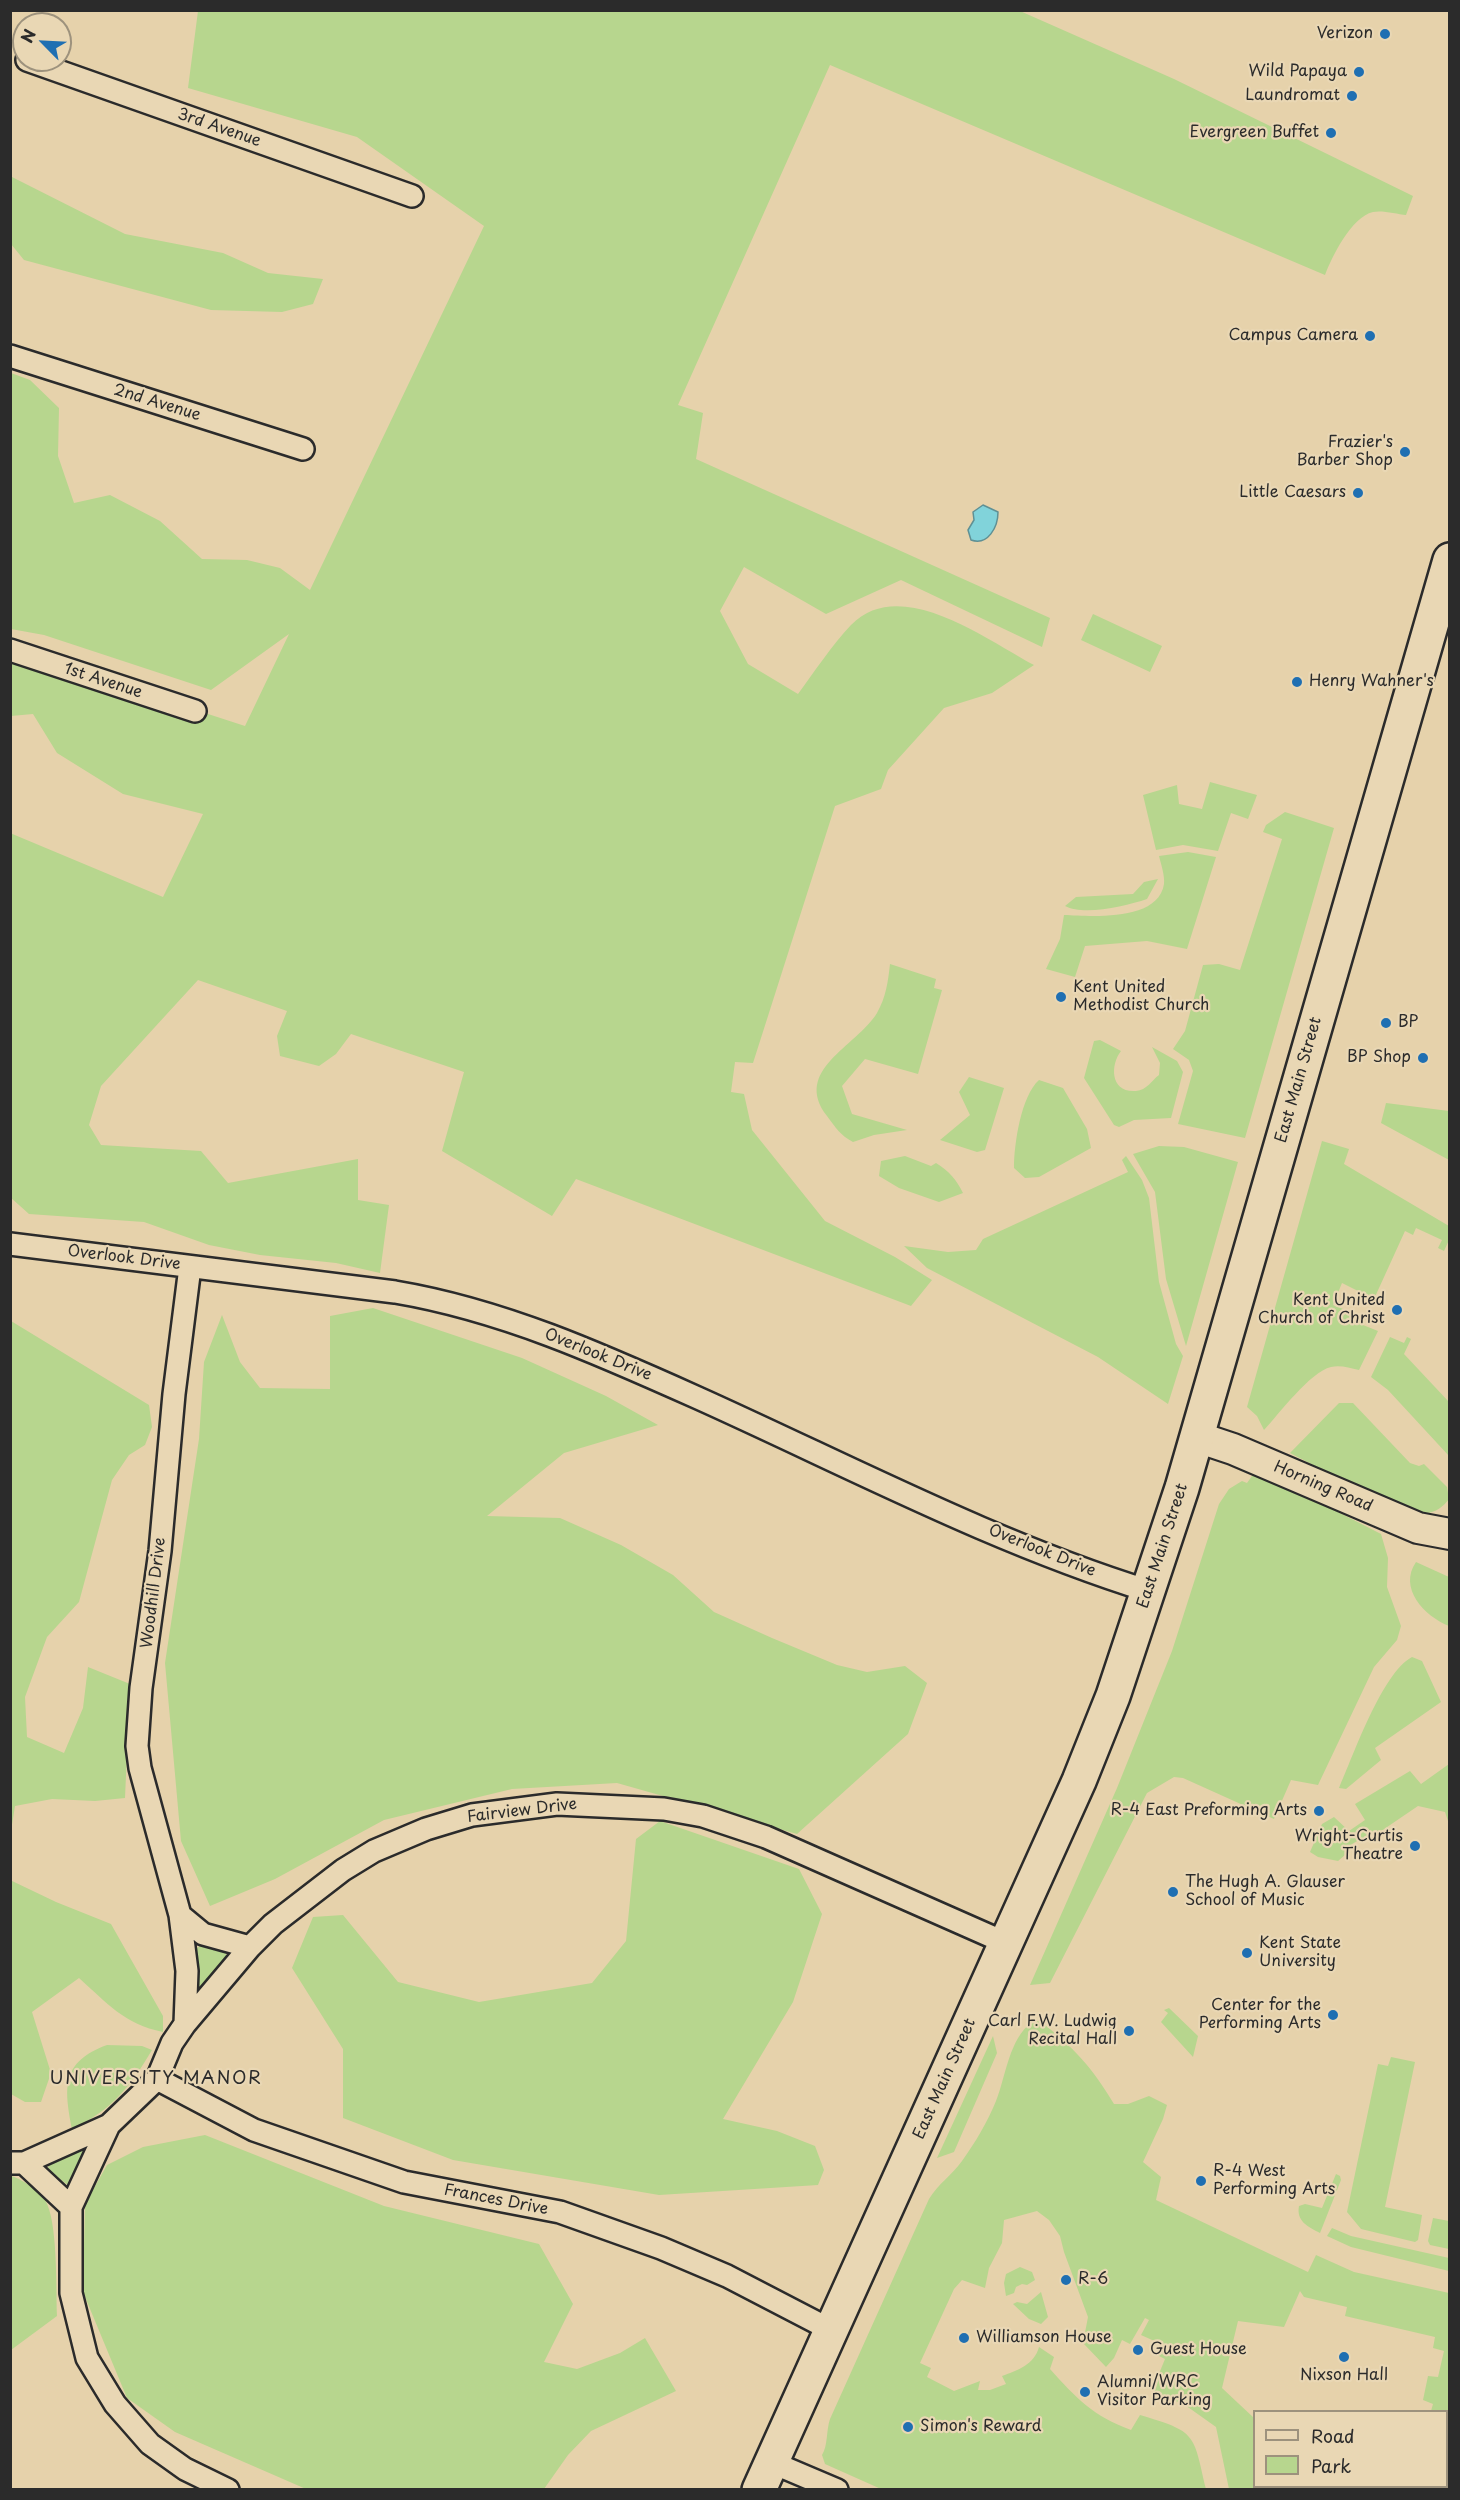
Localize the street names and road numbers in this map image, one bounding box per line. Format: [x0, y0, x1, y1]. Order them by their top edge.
street label: 3rd Avenue [175, 105, 263, 151]
street label: 2nd Avenue [111, 381, 203, 425]
street label: 1st Avenue [61, 659, 145, 703]
street label: East Main Street [1272, 1015, 1326, 1145]
street label: Overlook Drive [66, 1242, 182, 1274]
street label: Overlook Drive [542, 1325, 654, 1385]
street label: Horning Road [1271, 1458, 1375, 1516]
street label: East Main Street [1134, 1481, 1192, 1611]
street label: Overlook Drive [986, 1521, 1098, 1581]
street label: Woodhill Drive [138, 1536, 170, 1650]
street label: Fairview Drive [466, 1795, 578, 1827]
street label: East Main Street [910, 2016, 980, 2142]
street label: Frances Drive [442, 2180, 550, 2220]

